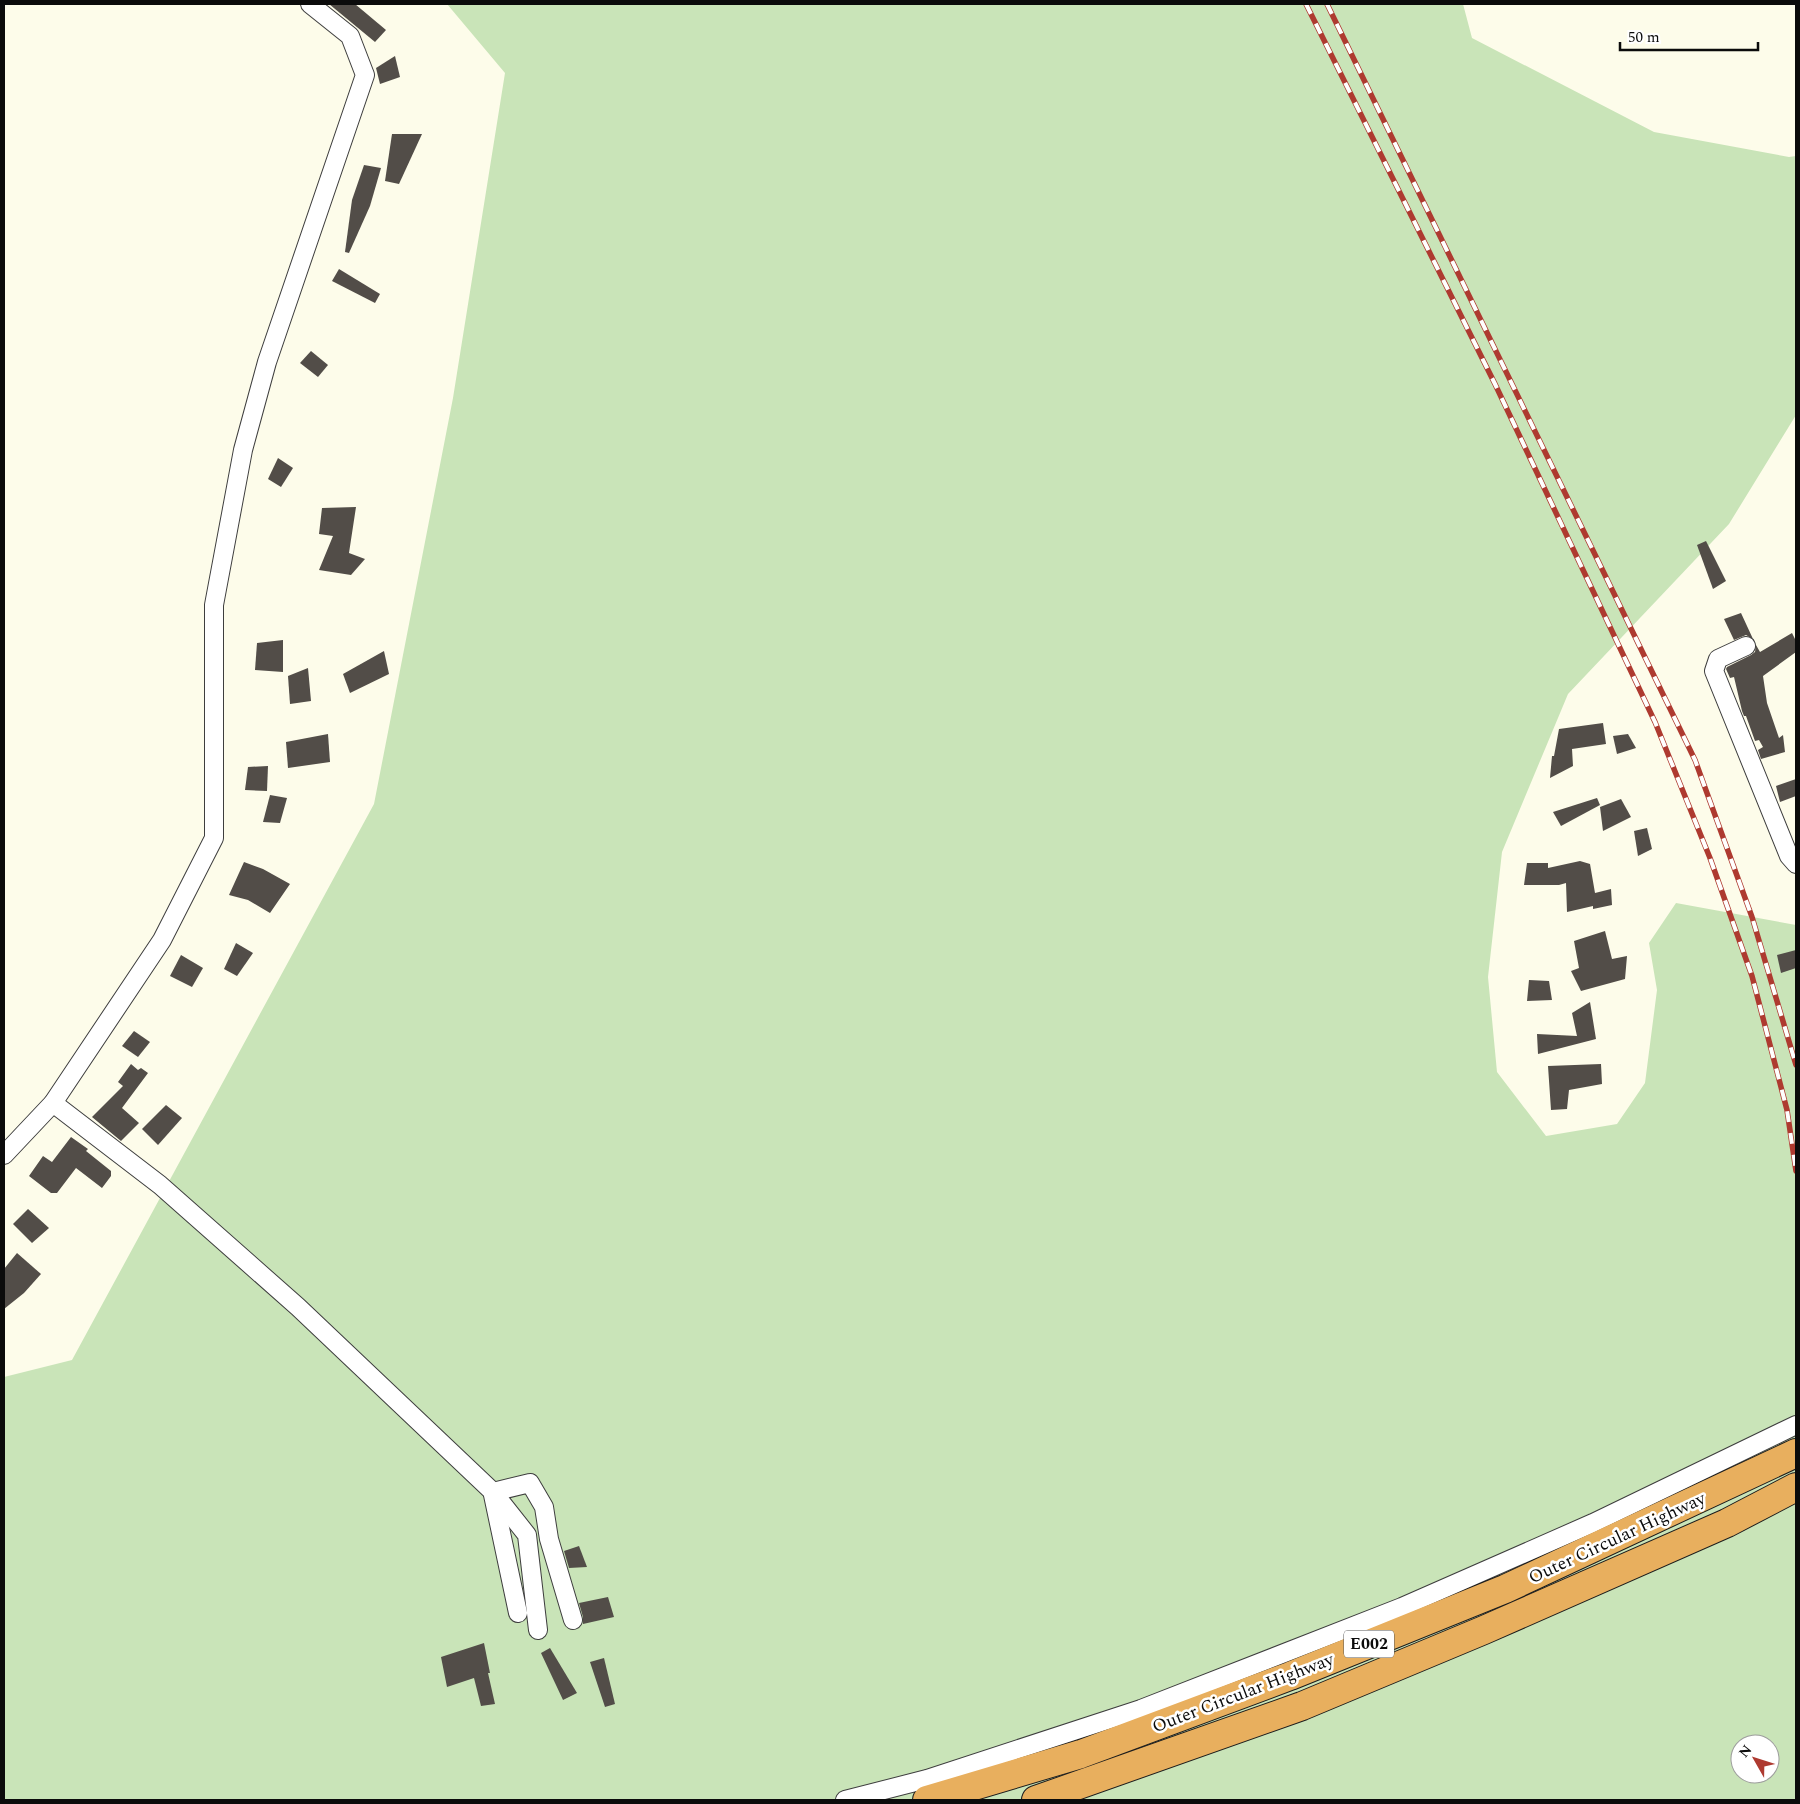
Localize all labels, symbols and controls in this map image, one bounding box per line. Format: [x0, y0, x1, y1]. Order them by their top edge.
scale bar [1620, 20, 1758, 52]
text: 50 m [1628, 26, 1660, 49]
street label: Outer Circular Highway [1524, 1484, 1711, 1591]
road number: E002 [1344, 1630, 1394, 1658]
street label: Outer Circular Highway [1148, 1645, 1339, 1740]
north arrow [1730, 1734, 1780, 1784]
text: N [1734, 1740, 1757, 1762]

